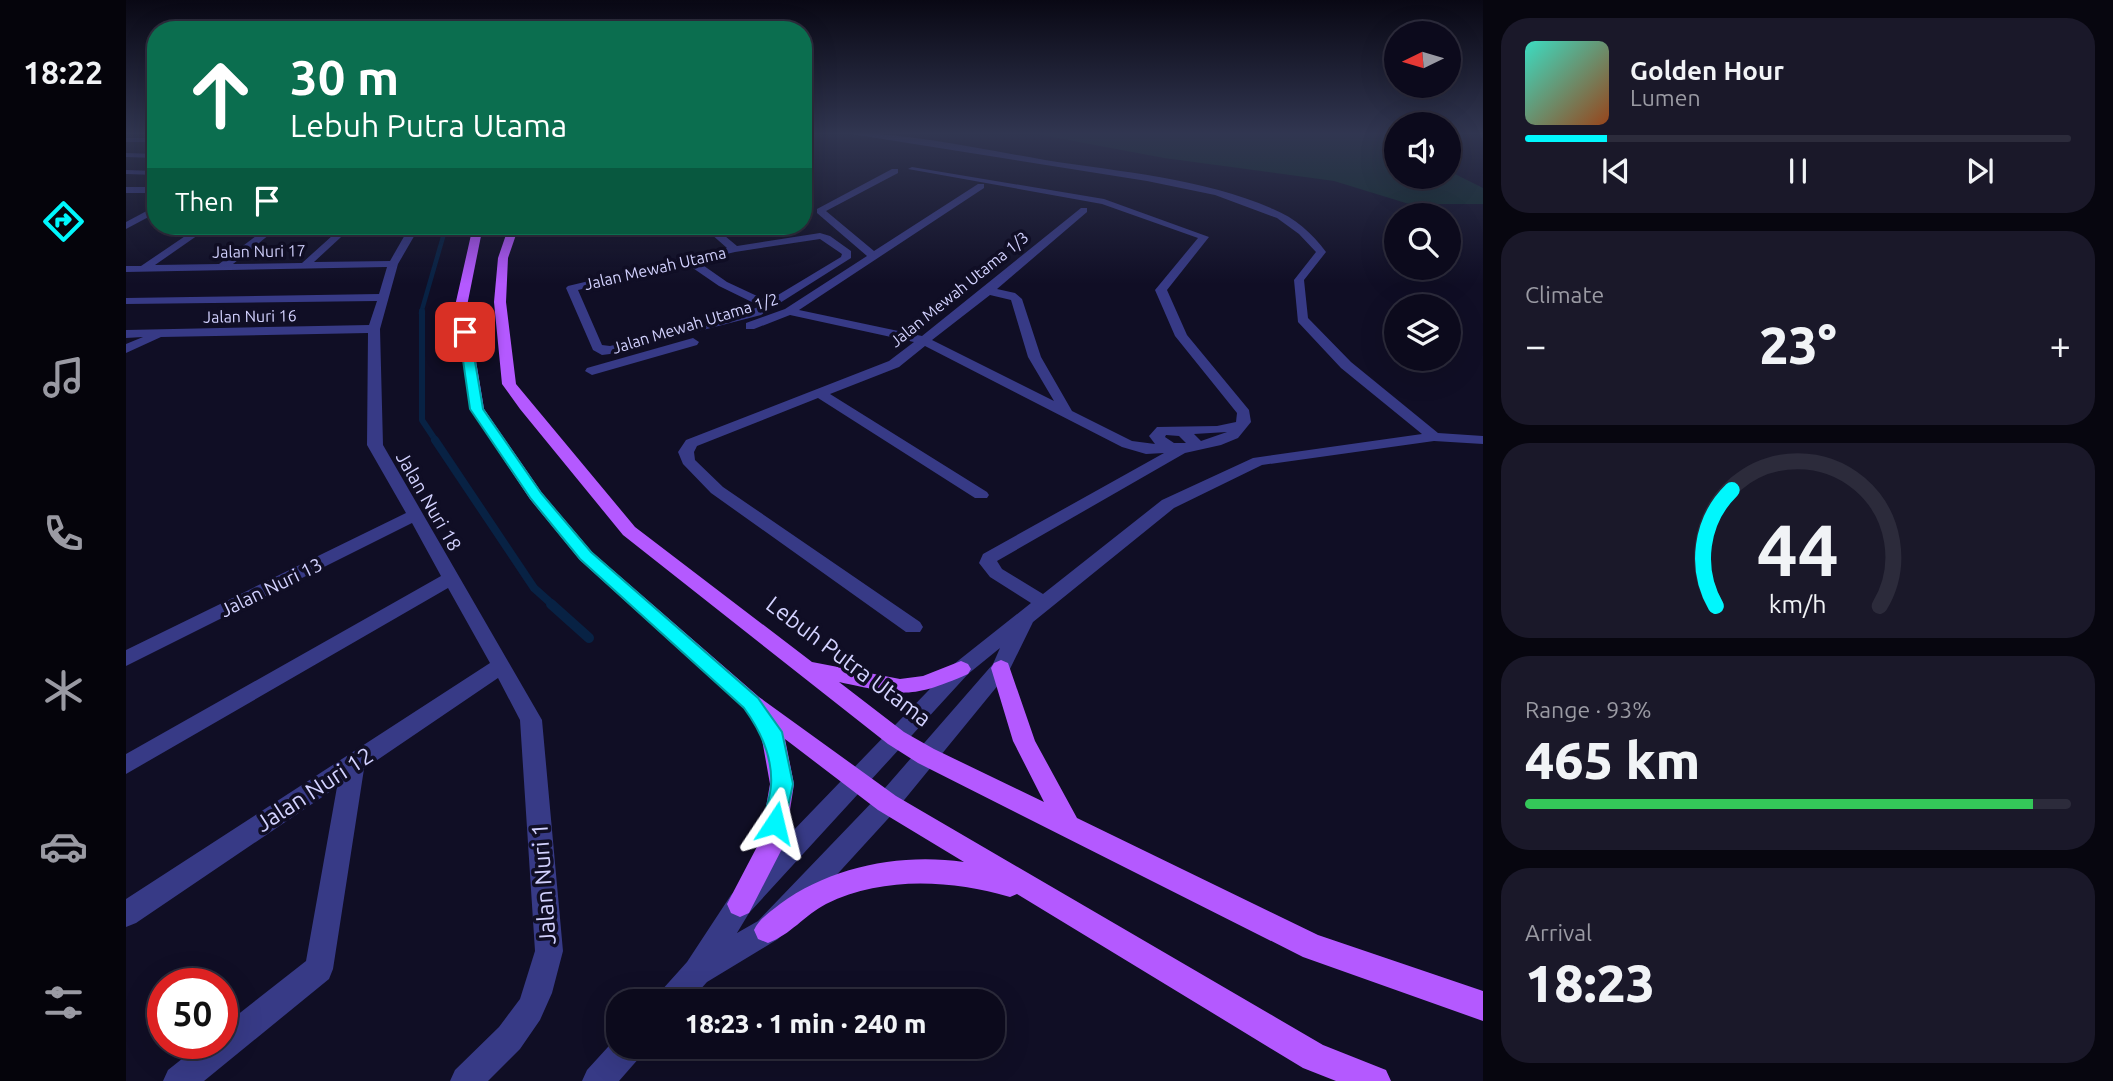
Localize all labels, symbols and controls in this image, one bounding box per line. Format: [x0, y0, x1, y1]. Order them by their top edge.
north arrow [1384, 21, 1461, 98]
map controls [1384, 21, 1461, 371]
icon: ahead [175, 49, 266, 140]
text: 30 m [290, 49, 399, 104]
text: 18:22 [23, 54, 103, 90]
text: Golden Hour [1630, 56, 1784, 85]
text: Lumen [1630, 85, 1701, 110]
text: Lebuh Putra Utama [290, 107, 567, 143]
button: sound [1384, 112, 1461, 189]
icon: previous [1597, 152, 1635, 190]
icon: pause [1779, 152, 1817, 190]
icon: next [1961, 152, 1999, 190]
icon: arrive [248, 182, 286, 220]
text: Then [175, 187, 234, 216]
icon: directions [39, 197, 88, 246]
button: search [1384, 203, 1461, 280]
street label: Jalan Mewah Utama 1/3 [886, 228, 1032, 350]
street label: Jalan Nuri 17 [212, 241, 306, 261]
street label: Jalan Mewah Utama [582, 243, 728, 293]
text: Climate [1525, 282, 1604, 307]
street label: Jalan Mewah Utama 1/2 [610, 289, 780, 357]
button: layers [1384, 294, 1461, 371]
pin [435, 302, 495, 362]
street label: Jalan Nuri 16 [203, 306, 297, 326]
icon: arrive [446, 313, 484, 351]
text: 23° [1759, 316, 1837, 374]
text: − [1525, 324, 1546, 366]
text: + [2050, 324, 2071, 366]
icon: music [39, 353, 88, 402]
street label: Jalan Nuri 18 [392, 447, 466, 555]
icon: phone [39, 509, 88, 558]
text: 44 [1757, 509, 1839, 591]
street label: Jalan Nuri 13 [216, 553, 326, 621]
text: km/h [1769, 590, 1827, 618]
street label: Lebuh Putra Utama [762, 591, 936, 731]
icon: climate [39, 666, 88, 715]
text: Range · 93% [1525, 697, 1652, 722]
text: 465 km [1525, 731, 1700, 789]
street label: Jalan Nuri 12 [251, 742, 377, 836]
position arrow [738, 786, 812, 860]
icon: car [39, 822, 88, 871]
street label: Jalan Nuri 1 [526, 823, 560, 945]
text: Arrival [1525, 920, 1592, 945]
text: 18:23 [1525, 954, 1655, 1012]
speed limit sign: 50 [147, 968, 238, 1059]
icon: filters [39, 978, 88, 1027]
text: 18:23 · 1 min · 240 m [685, 1009, 926, 1038]

